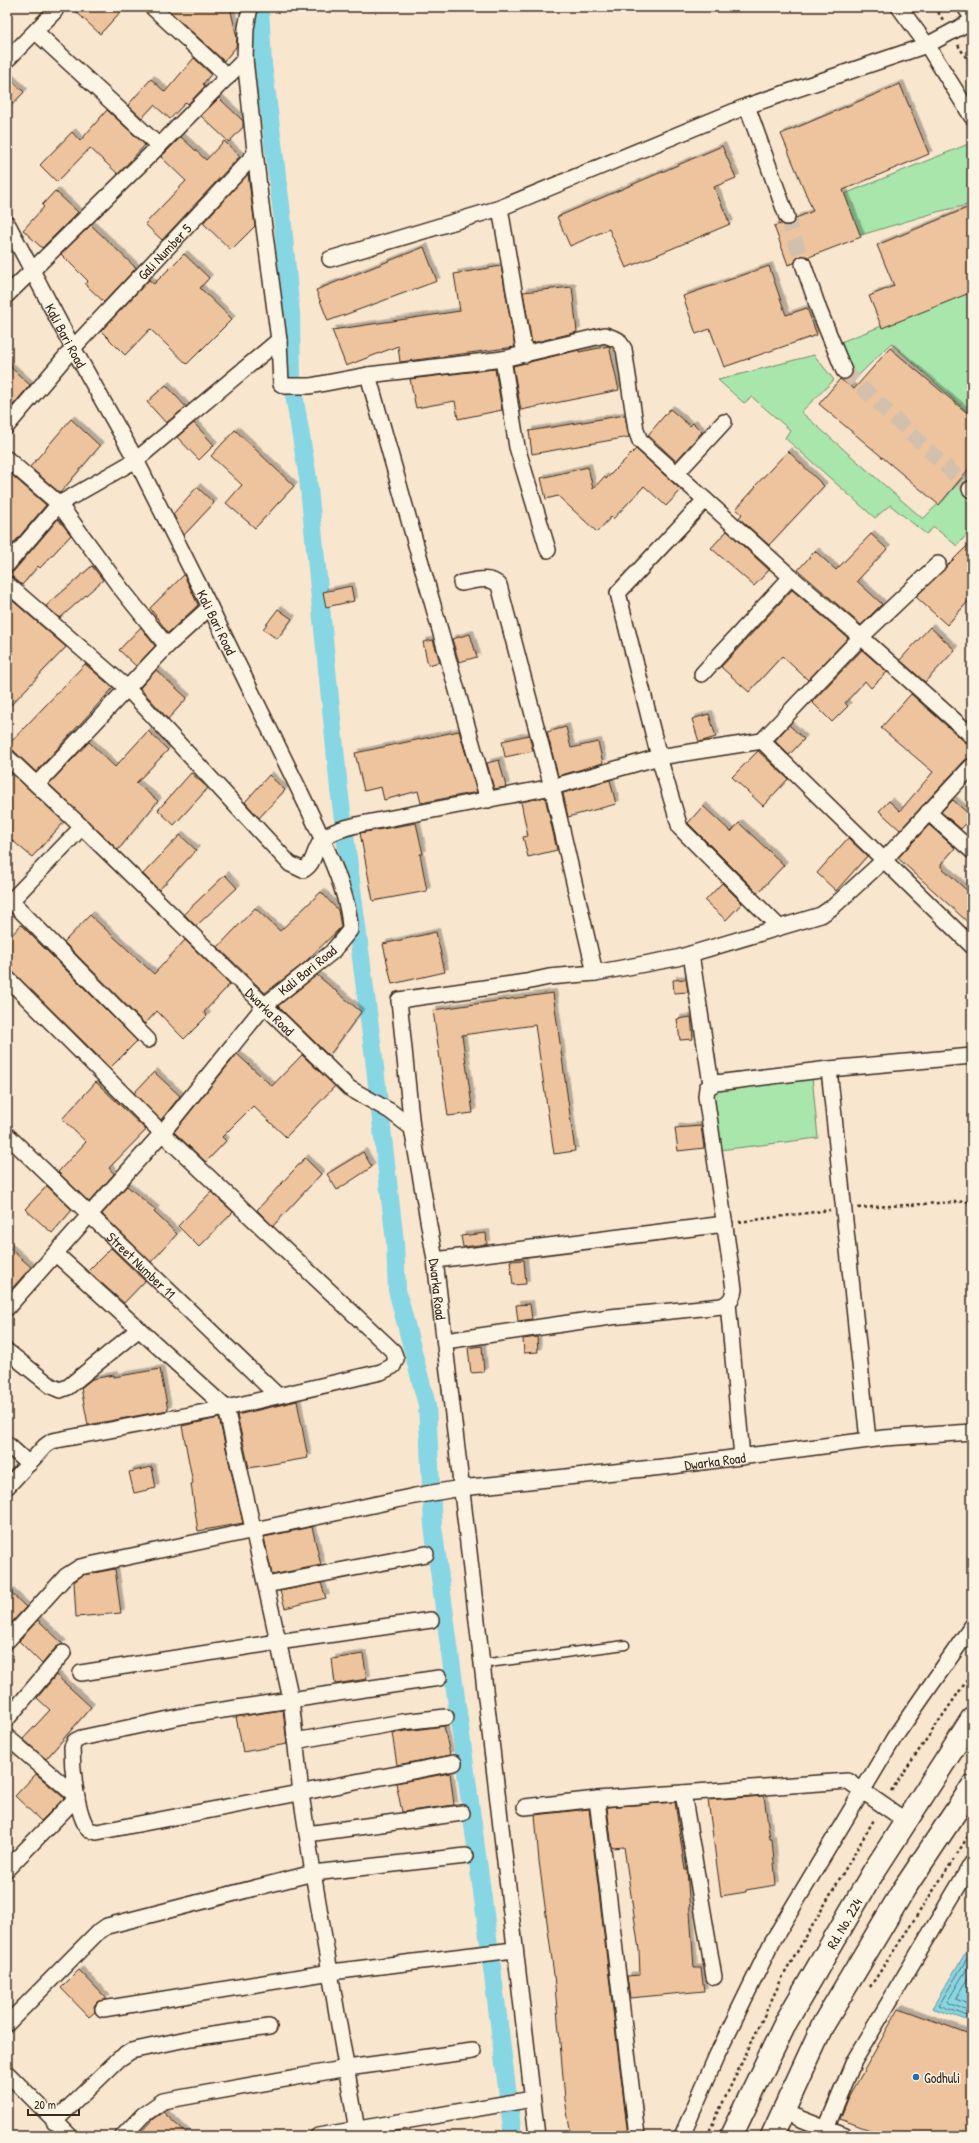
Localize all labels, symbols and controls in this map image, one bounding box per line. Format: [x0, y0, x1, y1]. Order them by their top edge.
street label: Gali Number 5 [133, 219, 195, 283]
street label: Kali Bari Road [41, 300, 92, 371]
street label: Kali Bari Road [193, 586, 241, 658]
street label: Kali Bari Road [274, 940, 341, 999]
street label: Dwarka Road [242, 983, 299, 1040]
street label: Street Number 11 [103, 1227, 180, 1302]
street label: Dwarka Road [425, 1257, 451, 1321]
street label: Dwarka Road [683, 1447, 747, 1474]
street label: Rd. No. 224 [821, 1894, 866, 1952]
place label: Godhuli [924, 2068, 960, 2087]
marker: Godhuli [911, 2072, 921, 2082]
scale bar [28, 2091, 79, 2117]
text: 20 m [34, 2096, 56, 2113]

